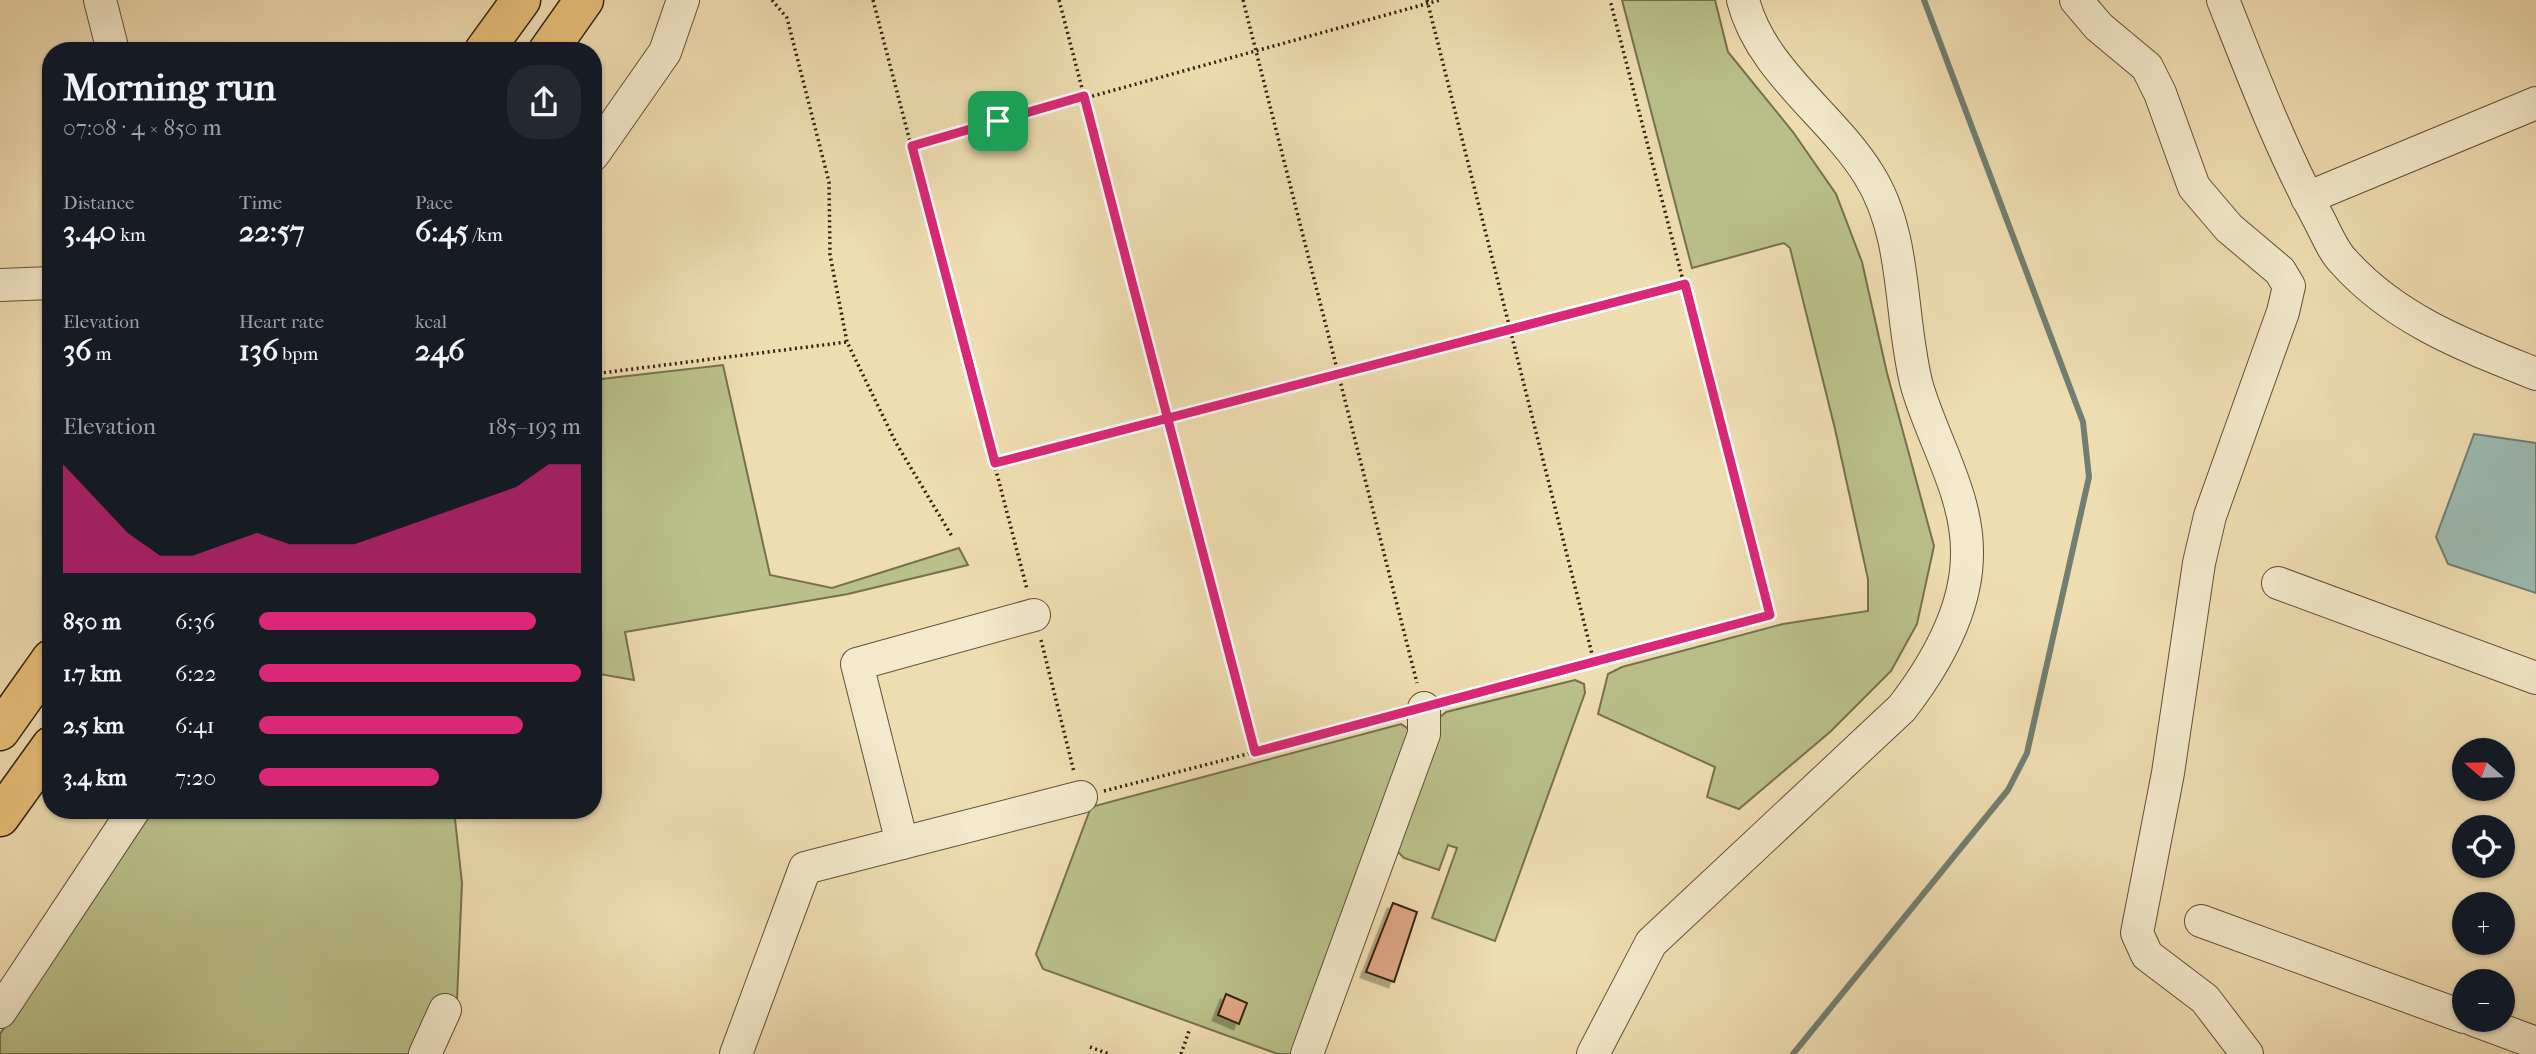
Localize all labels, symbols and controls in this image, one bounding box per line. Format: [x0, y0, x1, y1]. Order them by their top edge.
text: Morning run [63, 65, 276, 110]
button: share [507, 65, 581, 139]
pin [968, 91, 1028, 151]
icon: arrive [979, 102, 1017, 140]
text: 07:08 · 4 × 850 m [63, 114, 222, 141]
text: Distance [63, 192, 134, 214]
text: Time [239, 192, 282, 214]
text: Pace [415, 192, 453, 214]
text: 3.40 [63, 214, 116, 249]
text: 22:57 [239, 214, 305, 249]
text: 6:45 [415, 214, 468, 249]
text: km [116, 224, 146, 246]
text: /km [468, 224, 503, 246]
text: Elevation [63, 311, 140, 333]
text: Heart rate [239, 311, 324, 333]
text: kcal [415, 311, 447, 333]
text: 36 [63, 333, 92, 368]
text: 136 [239, 333, 278, 368]
text: 246 [415, 333, 464, 368]
text: m [92, 343, 111, 365]
text: bpm [278, 343, 318, 365]
text: Elevation [63, 413, 156, 440]
text: 185–193 m [488, 413, 581, 440]
text: 850 m [63, 608, 121, 635]
text: 6:36 [175, 608, 215, 635]
text: 1.7 km [63, 660, 121, 687]
text: 6:22 [175, 660, 217, 687]
text: 2.5 km [63, 712, 124, 739]
text: 6:41 [175, 712, 215, 739]
north arrow [2452, 738, 2515, 802]
map controls [2452, 738, 2515, 1032]
text: 3.4 km [63, 764, 127, 791]
text: 7:20 [175, 764, 216, 791]
button: locate [2452, 815, 2515, 878]
button: + [2452, 892, 2515, 955]
button: − [2452, 969, 2515, 1032]

